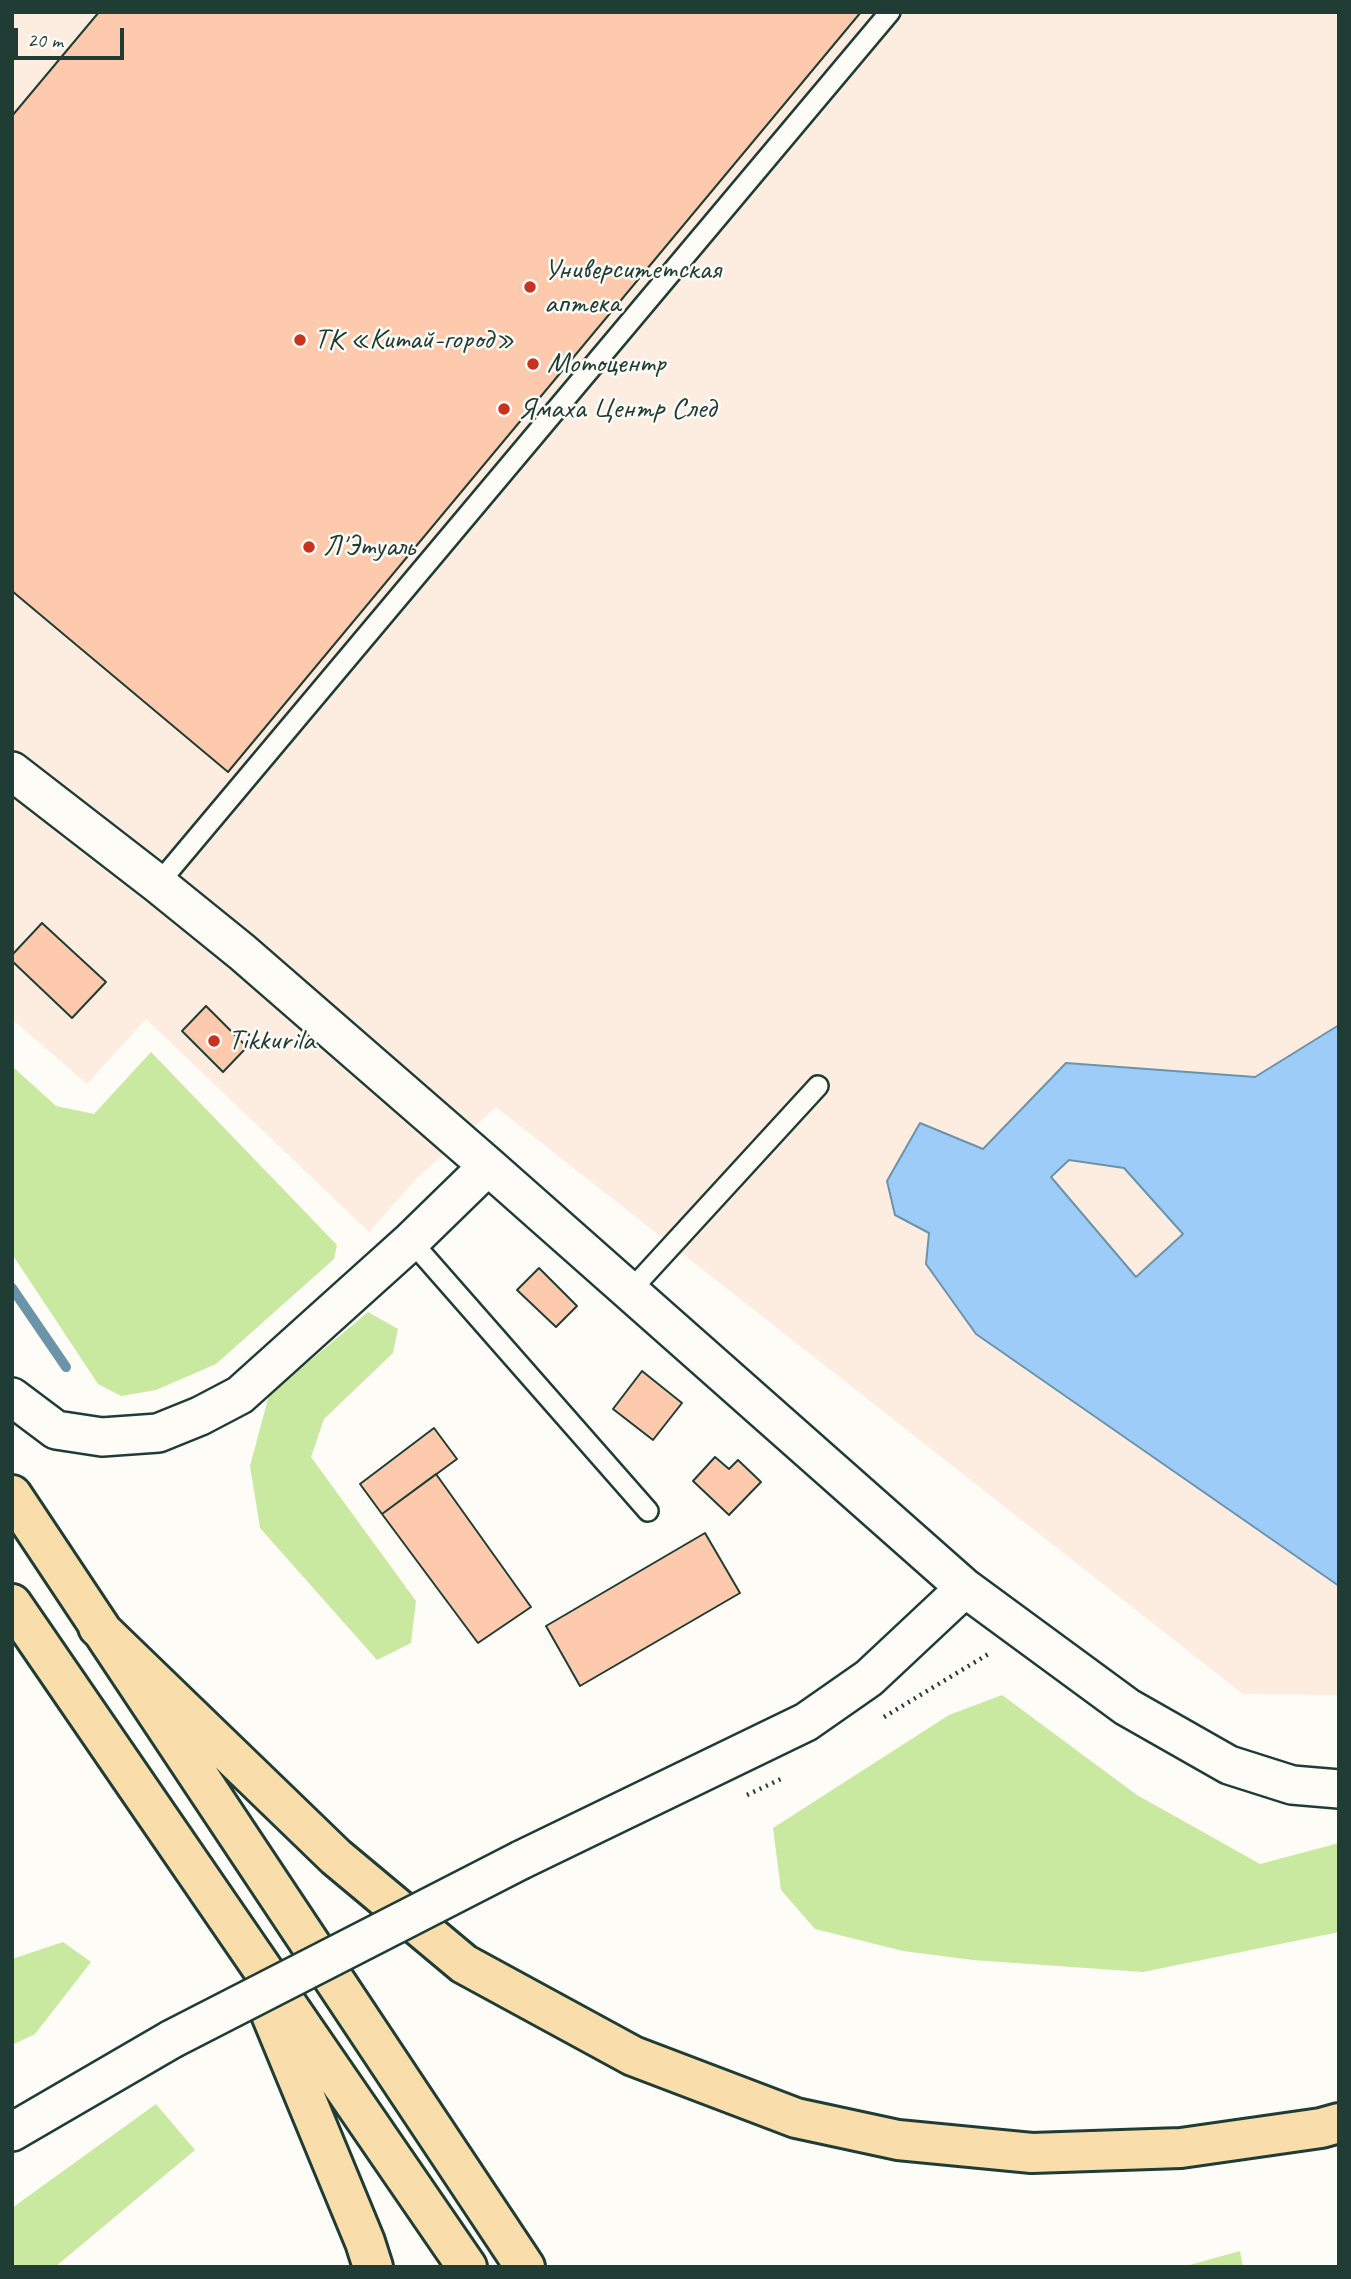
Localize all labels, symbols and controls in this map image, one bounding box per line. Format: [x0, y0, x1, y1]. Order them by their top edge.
scale bar [18, 14, 128, 58]
text: 20 m [27, 27, 63, 53]
place label: Университетская аптека [544, 252, 721, 322]
marker: Университетская аптека [522, 279, 538, 295]
place label: ТК «Китай-город» [314, 322, 514, 358]
marker: ТК «Китай-город» [292, 332, 308, 348]
place label: Мотоцентр [547, 346, 665, 382]
marker: Мотоцентр [525, 356, 541, 372]
place label: Ямаха Центр След [518, 391, 716, 427]
marker: Ямаха Центр След [496, 401, 512, 417]
place label: Л'Этуаль [323, 529, 415, 565]
marker: Л'Этуаль [301, 539, 317, 555]
place label: Tikkurila [228, 1023, 315, 1059]
marker: Tikkurila [206, 1033, 222, 1049]

